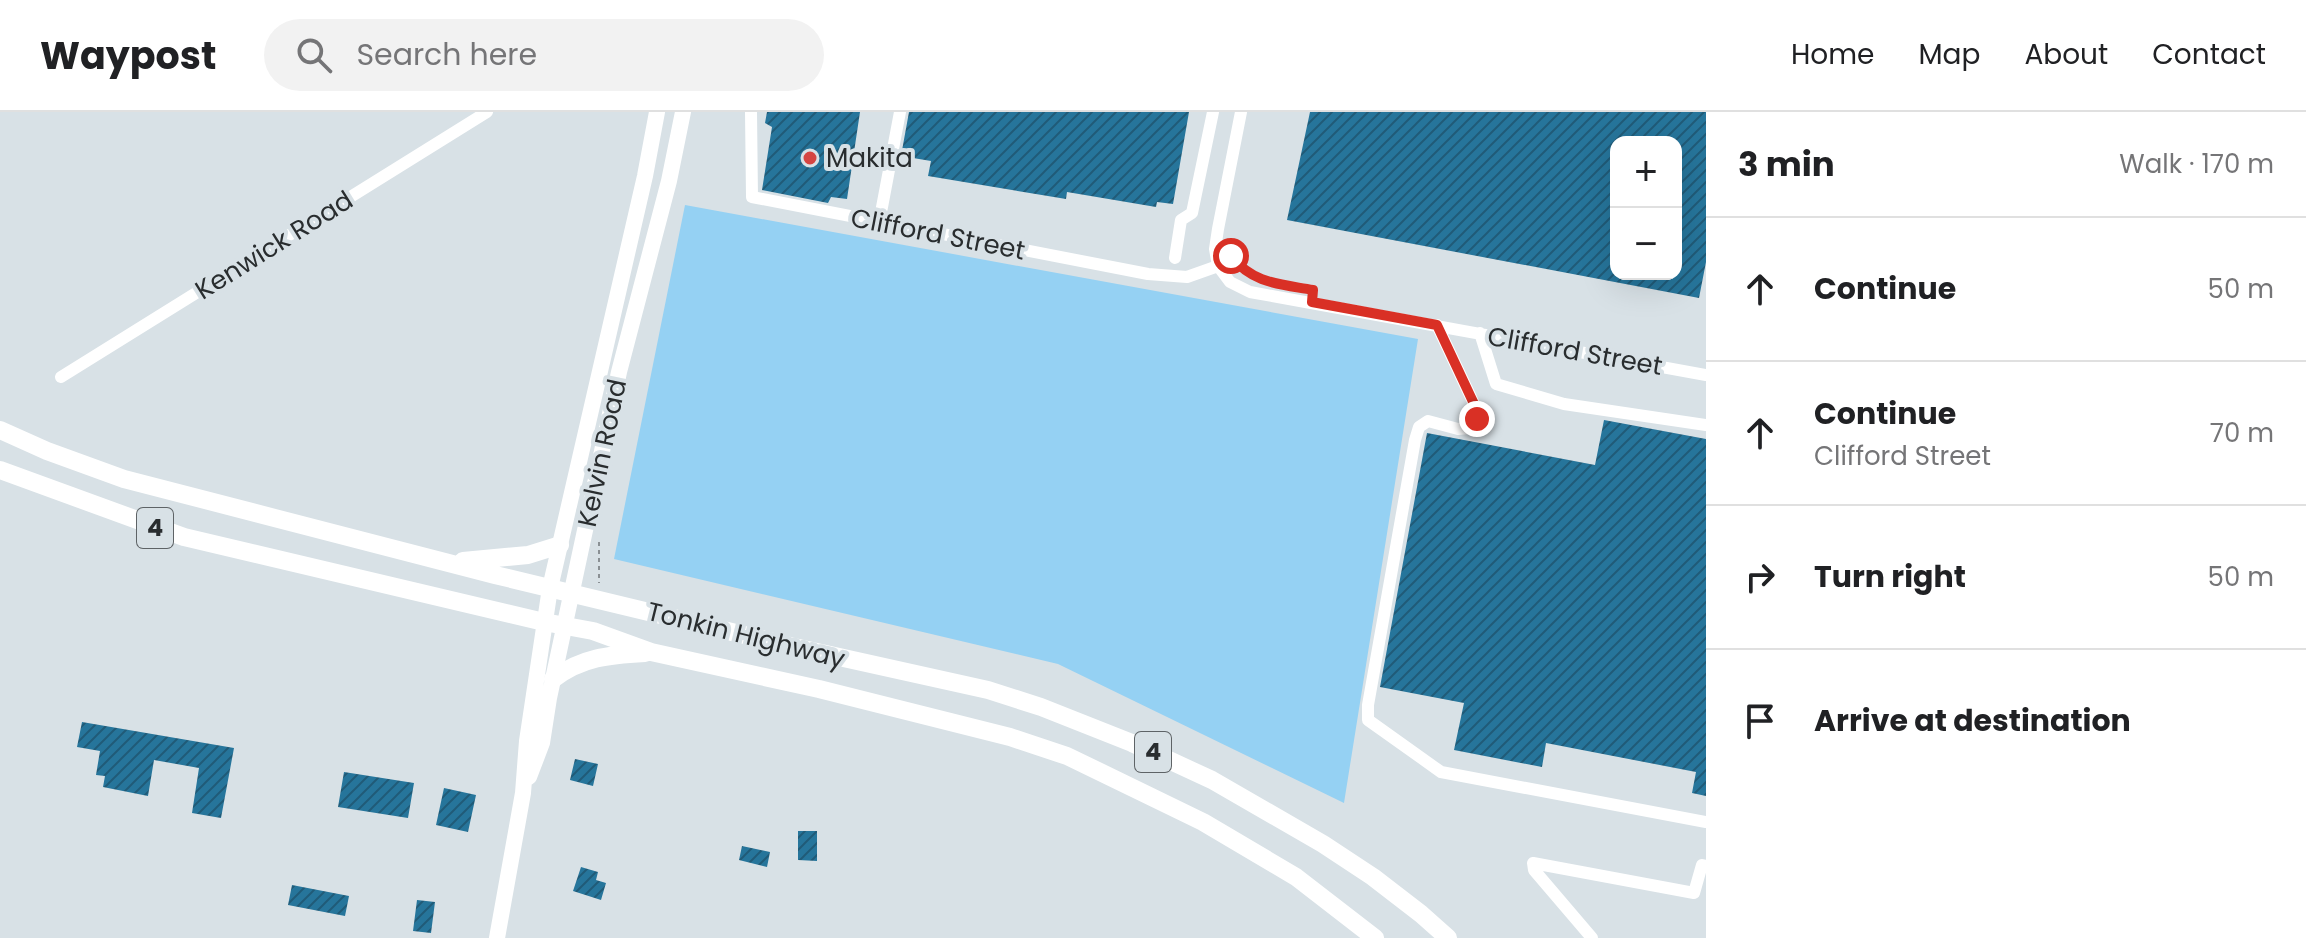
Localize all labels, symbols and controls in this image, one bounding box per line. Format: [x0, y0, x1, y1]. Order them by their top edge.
search box [264, 19, 824, 91]
text: Waypost [40, 29, 216, 82]
icon: search [292, 33, 336, 77]
text: Search here [356, 33, 537, 76]
text: Home [1791, 35, 1874, 74]
text: Map [1918, 35, 1980, 74]
text: About [2024, 35, 2108, 74]
text: Contact [2152, 35, 2266, 74]
map controls [1610, 136, 1682, 280]
button: + [1610, 136, 1682, 208]
place label: Makita [826, 140, 913, 176]
text: 3 min [1738, 140, 1835, 188]
text: Walk · 170 m [2119, 146, 2274, 182]
marker: Makita [801, 149, 819, 167]
street label: Kenwick Road [188, 182, 360, 308]
street label: Clifford Street [848, 199, 1028, 269]
button: − [1610, 208, 1682, 280]
route start [1213, 238, 1249, 274]
icon: ahead [1738, 267, 1782, 311]
text: Continue [1814, 267, 1956, 310]
text: 50 m [2208, 271, 2274, 307]
street label: Clifford Street [1485, 318, 1665, 384]
street label: Kelvin Road [569, 376, 635, 530]
text: Continue [1814, 392, 1956, 435]
route end [1459, 401, 1495, 437]
icon: ahead [1738, 411, 1782, 455]
text: 70 m [2210, 415, 2274, 451]
text: Clifford Street [1814, 438, 1991, 474]
road number: 4 [137, 508, 173, 548]
icon: right [1738, 555, 1782, 599]
text: Turn right [1814, 555, 1966, 598]
text: 50 m [2208, 559, 2274, 595]
street label: Tonkin Highway [643, 593, 849, 677]
icon: arrive [1738, 699, 1782, 743]
text: Arrive at destination [1814, 699, 2131, 742]
road number: 4 [1135, 732, 1171, 772]

